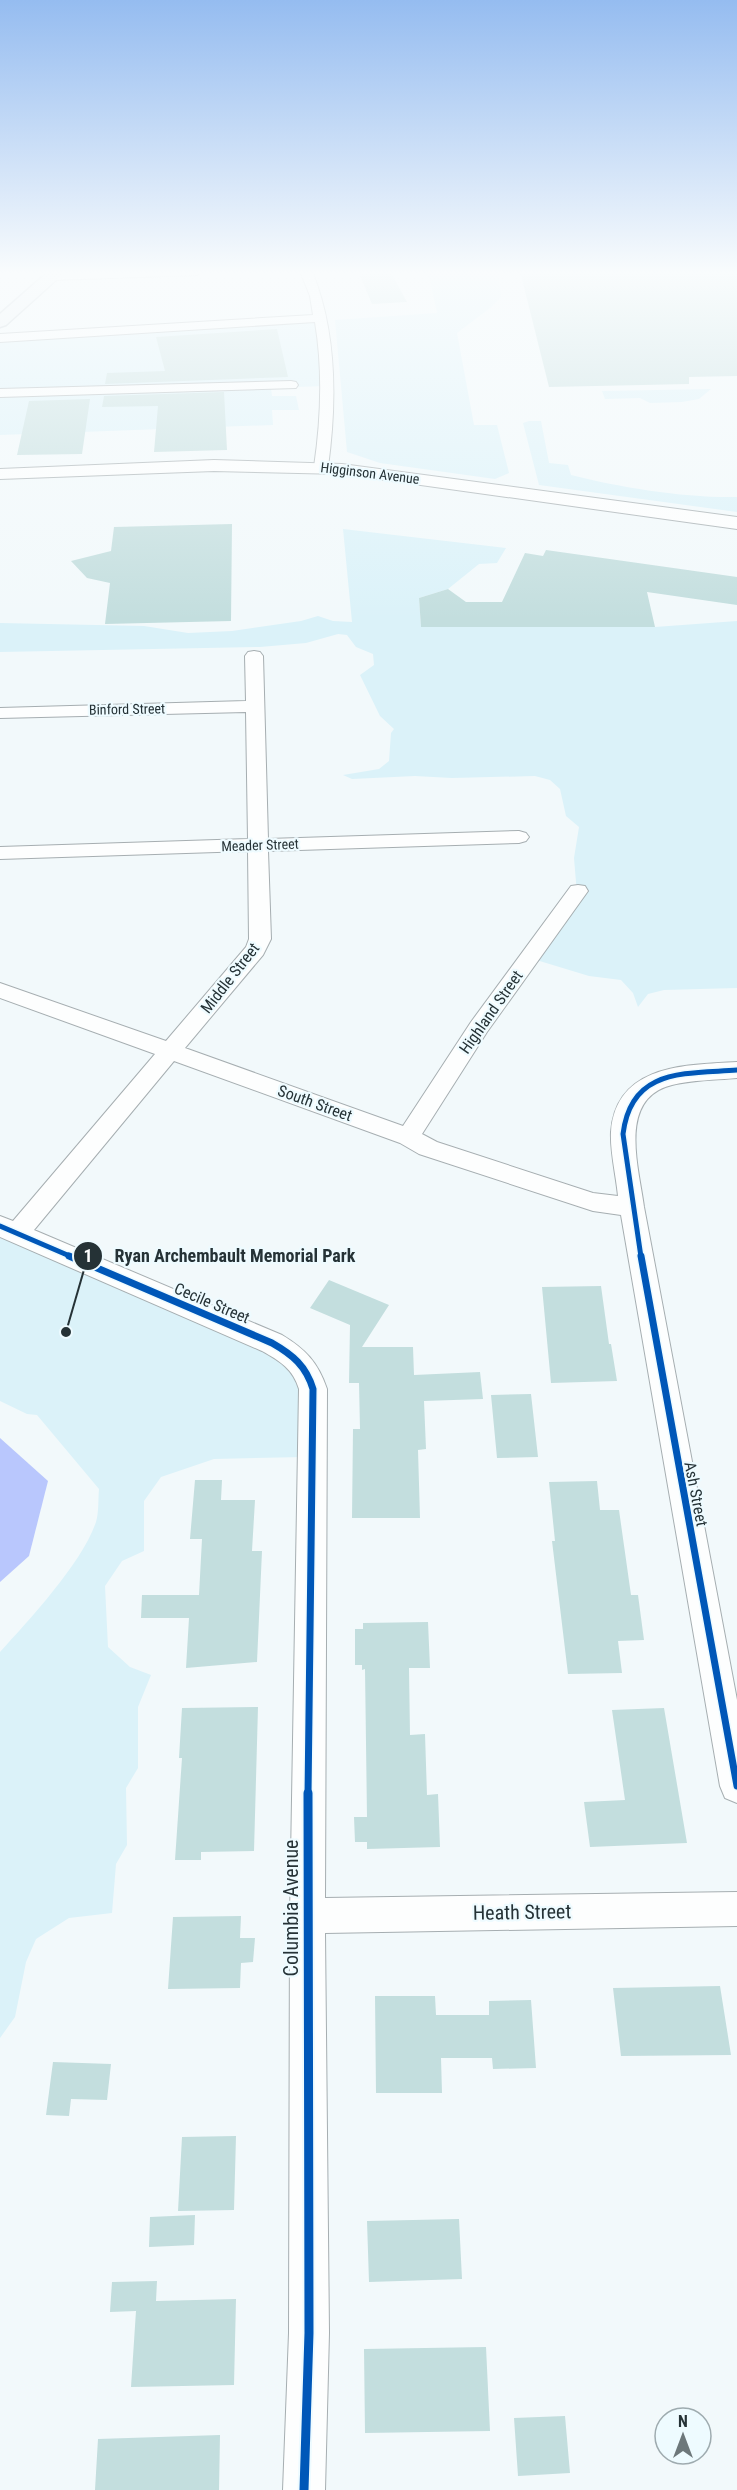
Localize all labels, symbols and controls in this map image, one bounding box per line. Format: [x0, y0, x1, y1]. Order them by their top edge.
street label: Higginson Avenue [320, 459, 421, 487]
street label: Binford Street [89, 700, 165, 718]
street label: Meader Street [221, 836, 299, 854]
street label: Middle Street [197, 939, 263, 1017]
street label: Highland Street [455, 966, 527, 1057]
street label: South Street [275, 1081, 355, 1125]
callout: Ryan Archembault Memorial Park [73, 1238, 367, 1274]
text: 1 [83, 1245, 93, 1266]
text: Ryan Archembault Memorial Park [115, 1245, 356, 1266]
street label: Cecile Street [171, 1279, 253, 1327]
street label: Ash Street [680, 1460, 712, 1528]
street label: Columbia Avenue [279, 1840, 303, 1976]
street label: Heath Street [473, 1899, 571, 1925]
north arrow [653, 2406, 713, 2466]
text: N [678, 2412, 688, 2431]

